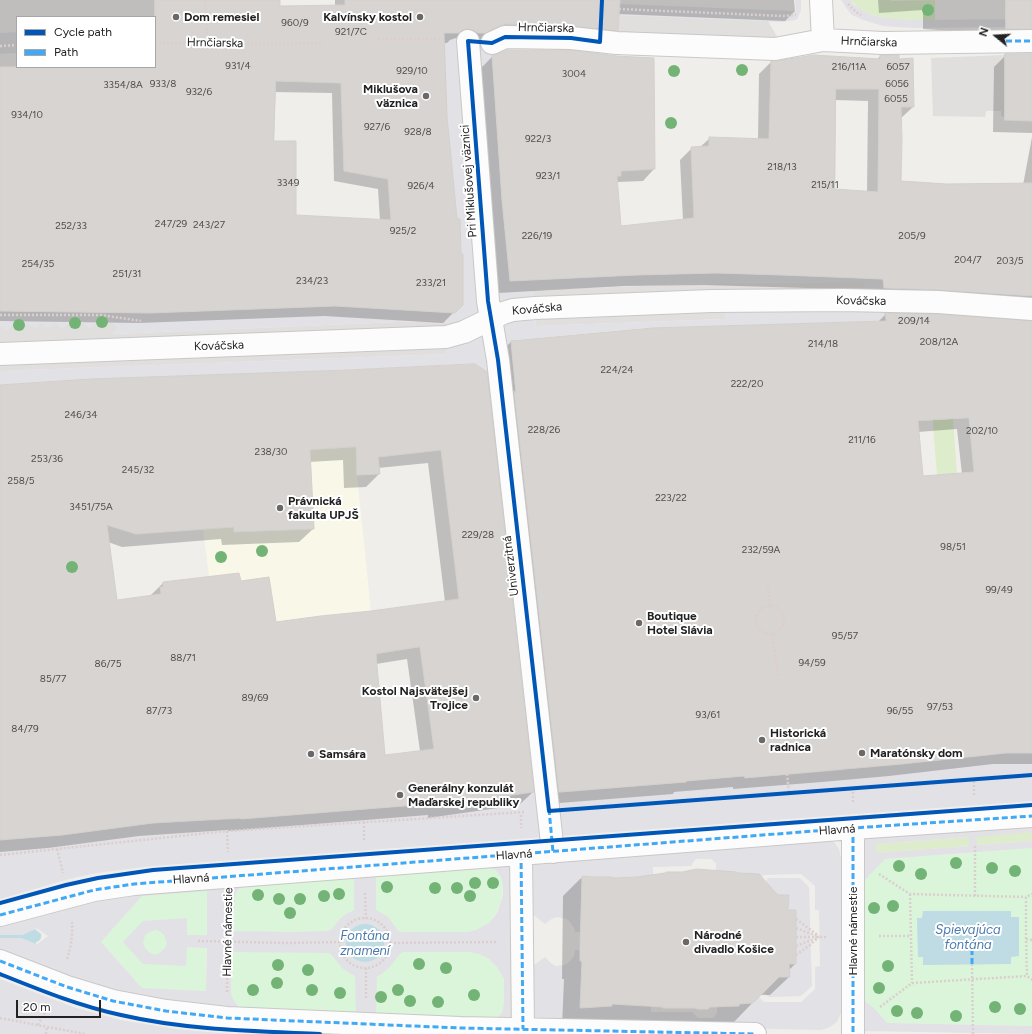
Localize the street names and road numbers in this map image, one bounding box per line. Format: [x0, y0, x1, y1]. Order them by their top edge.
street label: Hrnčiarska [518, 20, 574, 36]
street label: Hrnčiarska [840, 34, 898, 50]
street label: Hrnčiarska [187, 35, 243, 51]
street label: Pri Miklušovej väznici [458, 124, 480, 238]
street label: Kováčska [836, 293, 886, 309]
street label: Kováčska [511, 300, 563, 318]
street label: Kováčska [194, 338, 244, 354]
street label: Univerzitná [500, 535, 522, 597]
street label: Hlavná [818, 822, 856, 838]
street label: Hlavná [495, 847, 533, 863]
street label: Hlavná [172, 871, 210, 887]
street label: Hlavné námestie [846, 886, 860, 976]
street label: Hlavné námestie [220, 887, 236, 977]

